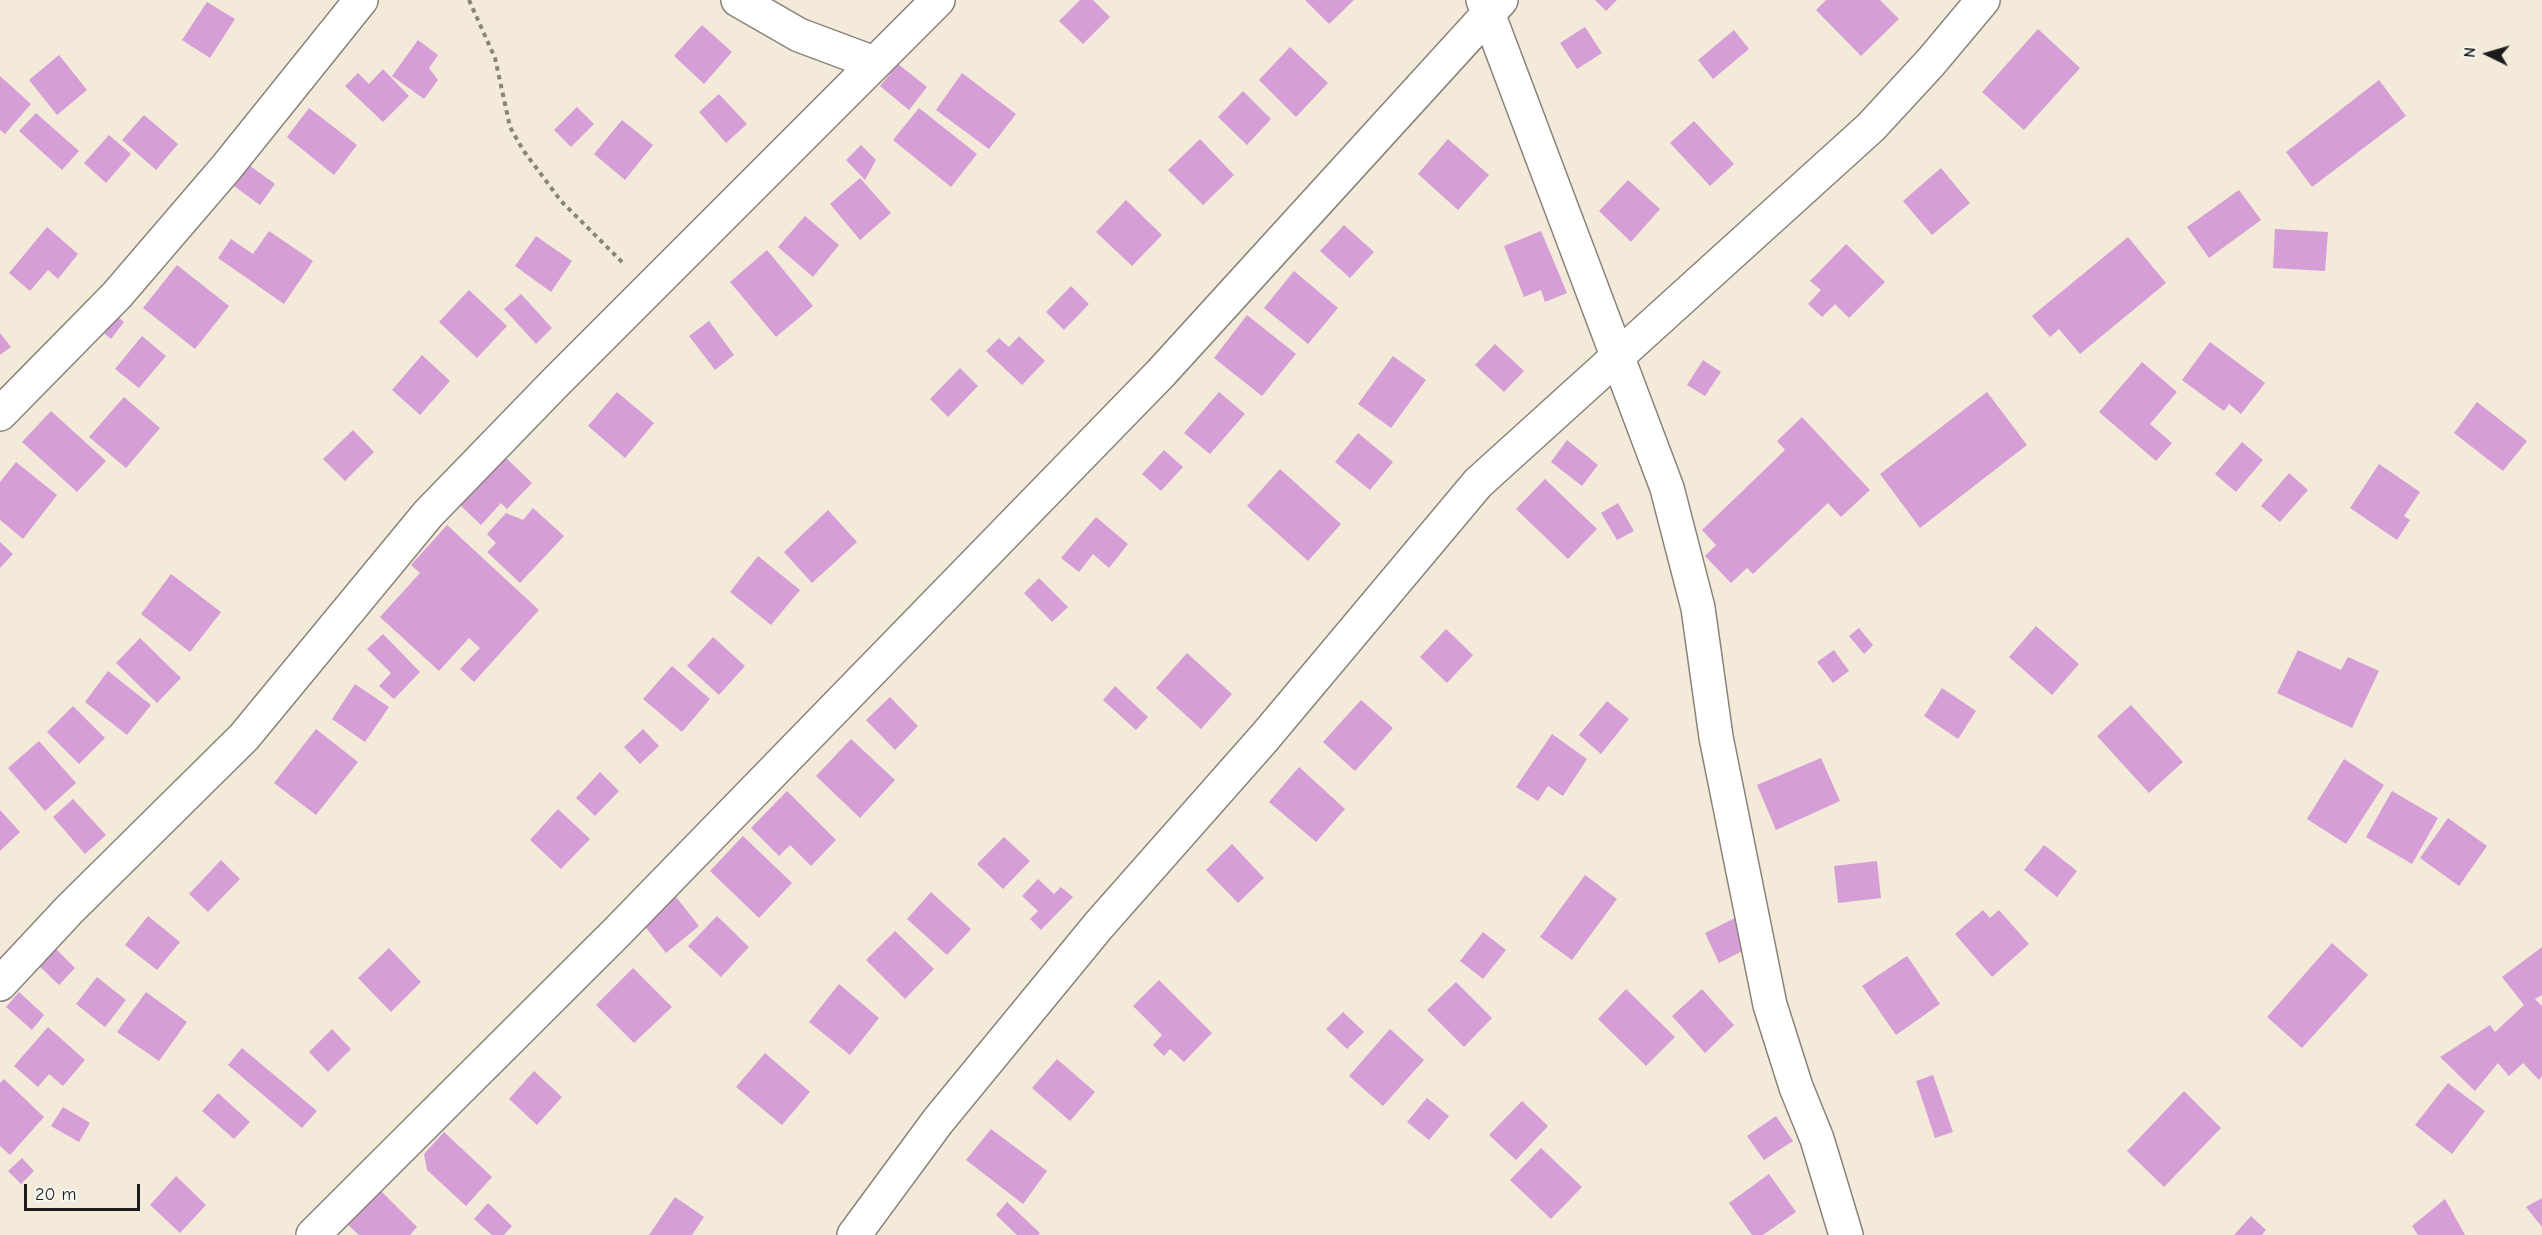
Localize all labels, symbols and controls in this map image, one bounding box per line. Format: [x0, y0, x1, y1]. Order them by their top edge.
north arrow [2458, 24, 2518, 84]
text: N [2461, 46, 2479, 58]
scale bar [27, 1172, 142, 1210]
text: 20 m [35, 1184, 76, 1205]

